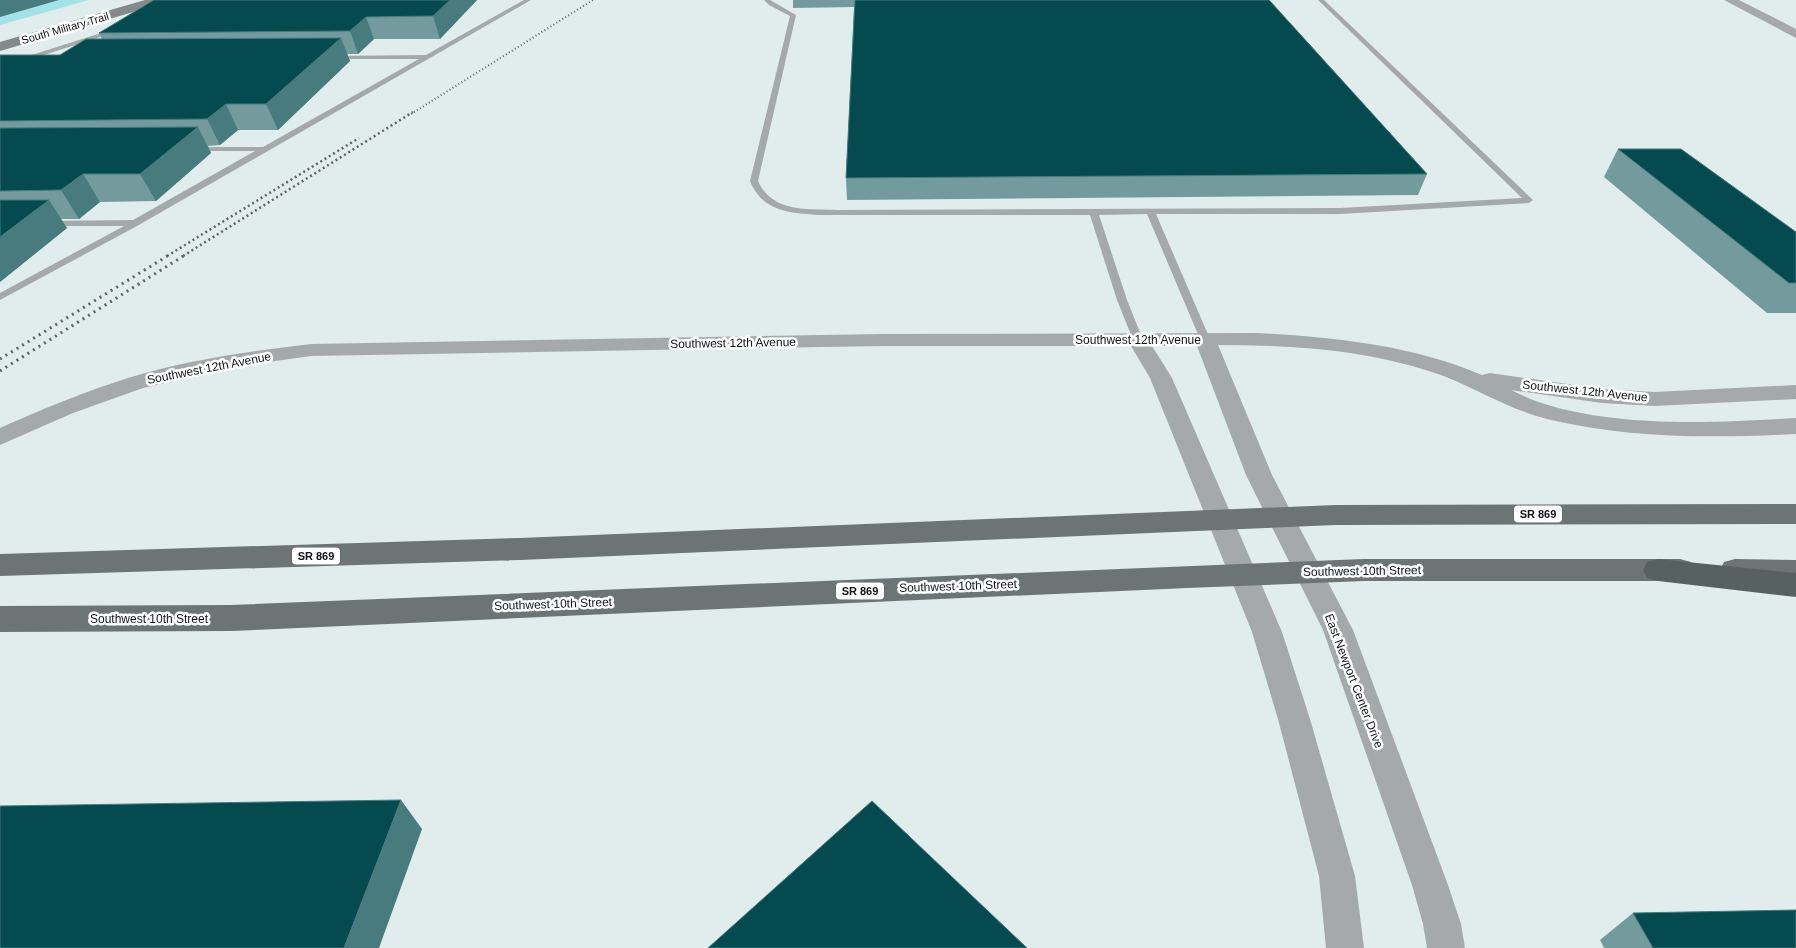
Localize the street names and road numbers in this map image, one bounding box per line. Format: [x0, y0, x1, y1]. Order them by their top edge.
street label: South Military Trail [20, 10, 110, 46]
street label: Southwest 12th Avenue [1075, 333, 1201, 347]
street label: Southwest 12th Avenue [670, 335, 796, 351]
street label: Southwest 12th Avenue [146, 349, 272, 387]
street label: Southwest 12th Avenue [1522, 377, 1649, 405]
road number: SR 869 [1514, 506, 1562, 522]
road number: SR 869 [292, 548, 340, 564]
street label: Southwest 10th Street [1303, 563, 1422, 579]
street label: Southwest 10th Street [899, 577, 1018, 595]
road number: SR 869 [836, 582, 884, 600]
street label: Southwest 10th Street [494, 595, 613, 613]
street label: Southwest 10th Street [90, 612, 209, 626]
street label: East Newport Center Drive [1322, 612, 1386, 750]

